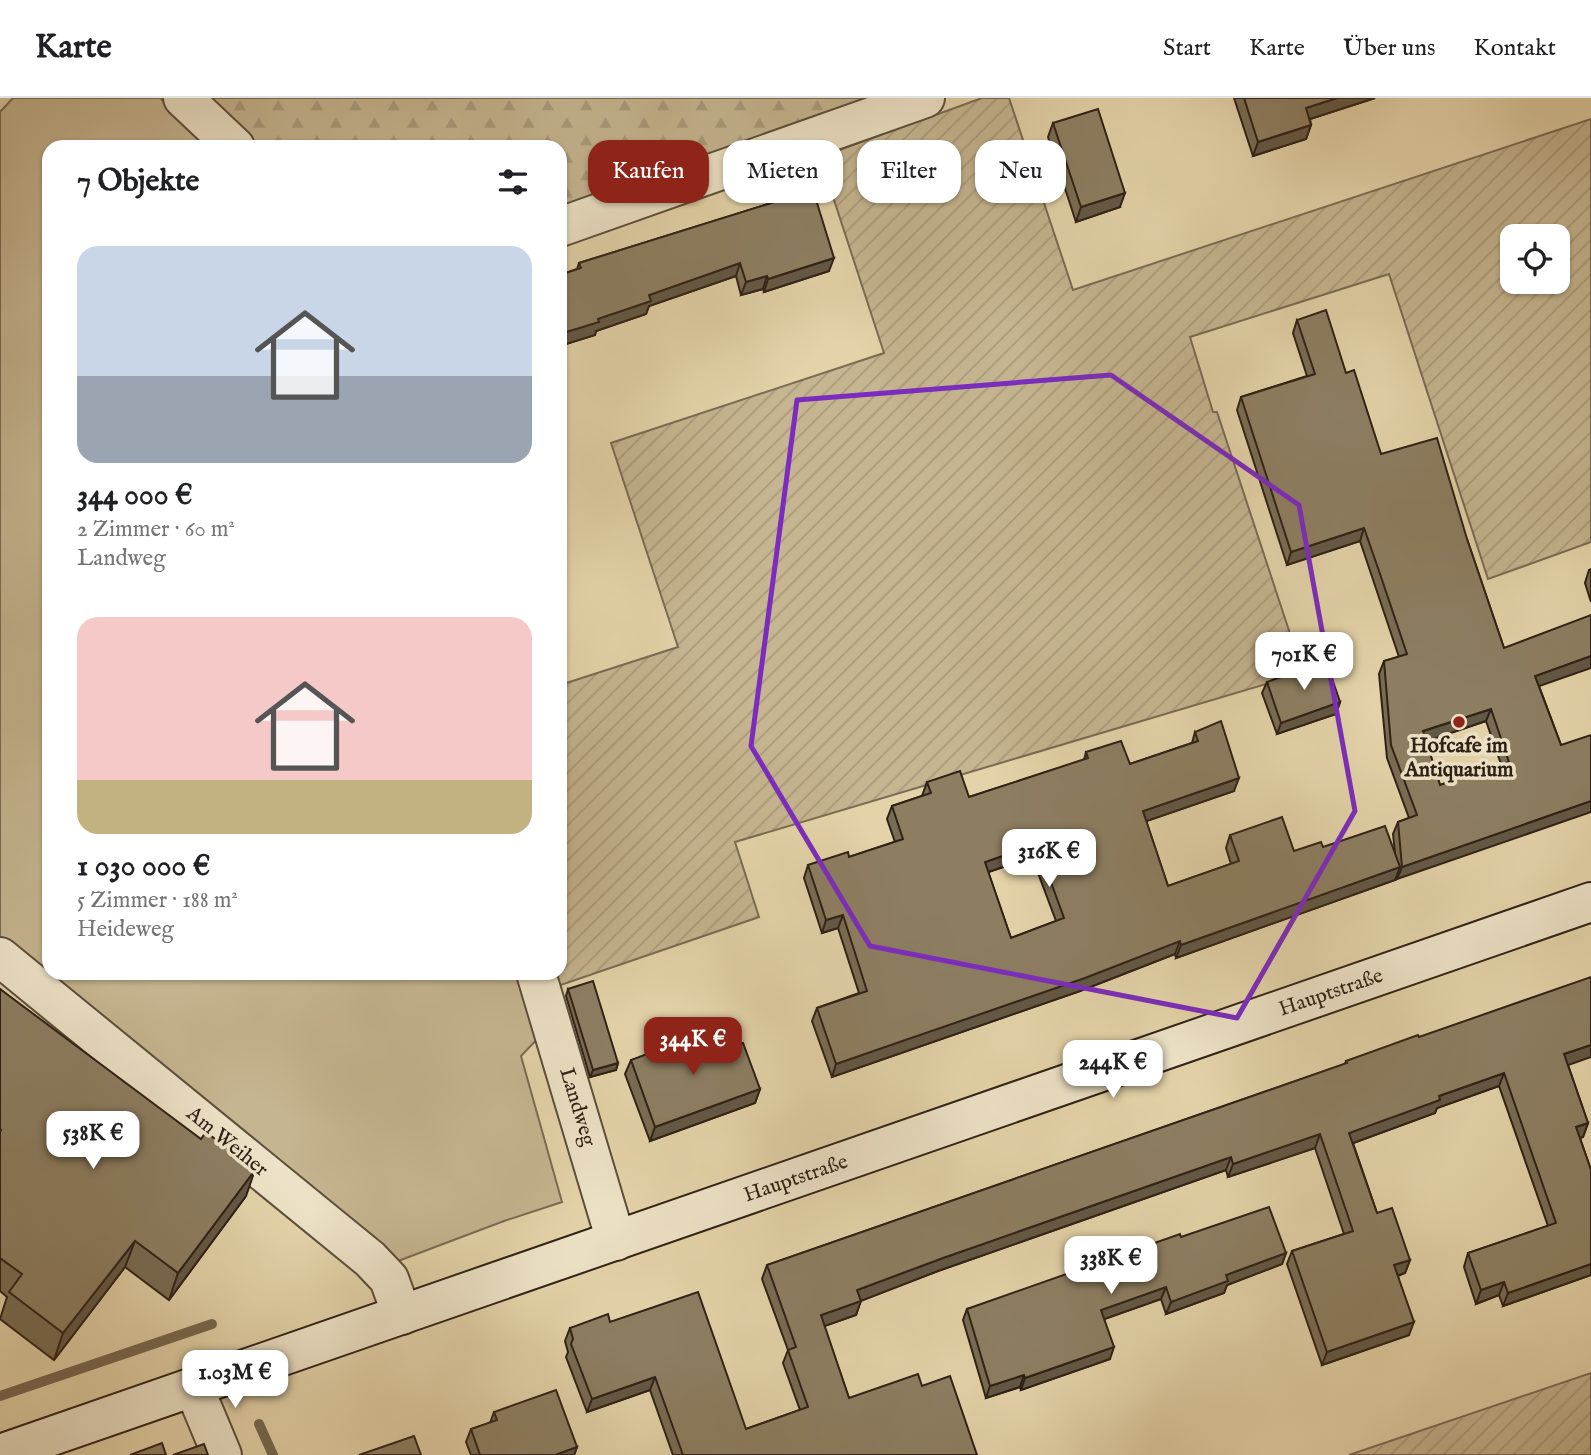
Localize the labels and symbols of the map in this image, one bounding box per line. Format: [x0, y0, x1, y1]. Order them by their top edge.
pin: 701K € [1247, 632, 1361, 692]
marker: Hofcafe im Antiquarium [1451, 714, 1467, 730]
place label: Hofcafe im Antiquarium [1404, 733, 1514, 784]
pin: 316K € [992, 830, 1106, 889]
street label: Hauptstraße [1275, 962, 1387, 1023]
pin: 344K € [636, 1018, 750, 1077]
pin: 244K € [1056, 1040, 1170, 1100]
street label: Landweg [552, 1064, 602, 1150]
street label: Am Weiher [180, 1100, 274, 1183]
pin: 538K € [36, 1112, 150, 1171]
street label: Hauptstraße [740, 1148, 852, 1209]
pin: 338K € [1054, 1236, 1168, 1296]
pin: 1.03M € [170, 1350, 300, 1410]

